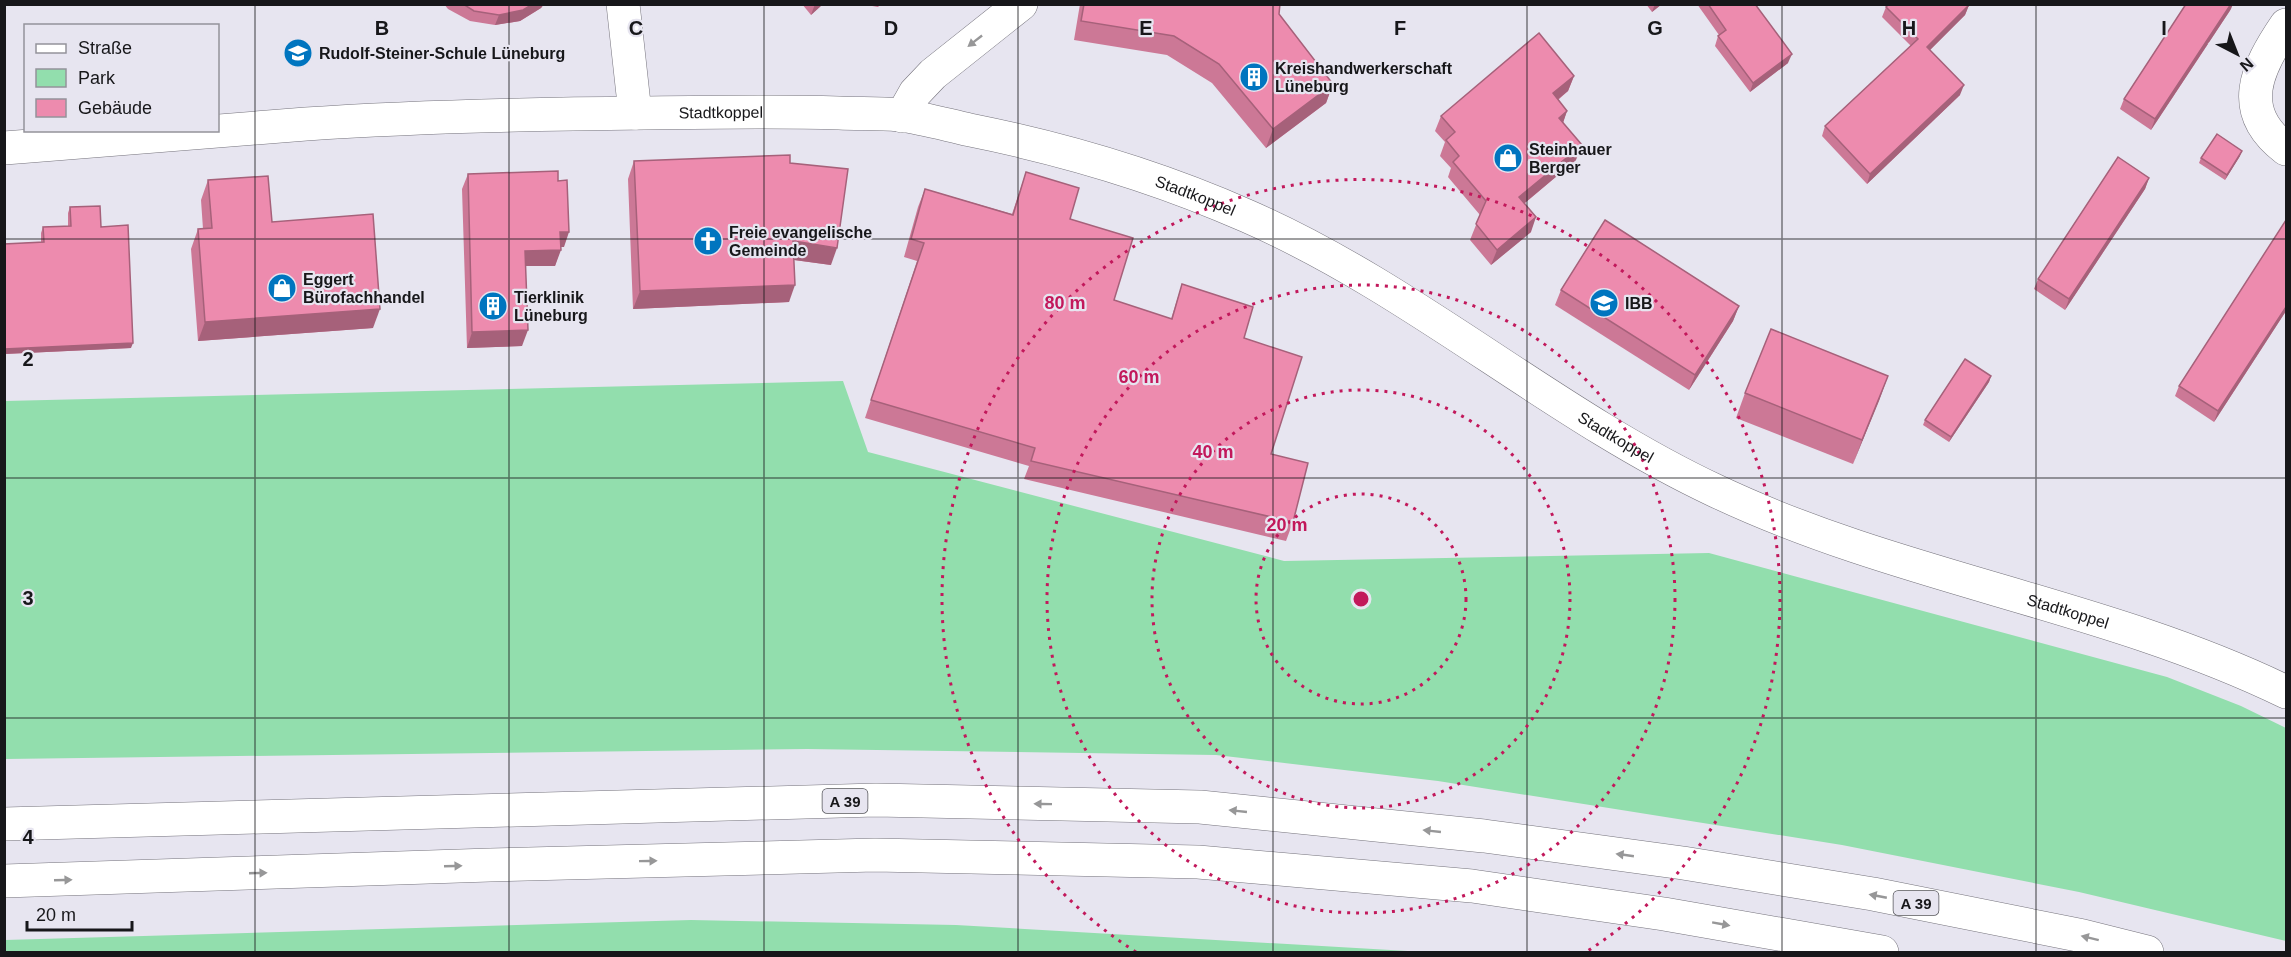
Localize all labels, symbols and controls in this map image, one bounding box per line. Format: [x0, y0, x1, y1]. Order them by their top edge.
text: B [375, 17, 389, 39]
text: C [629, 17, 643, 39]
text: D [884, 17, 898, 39]
text: E [1139, 17, 1153, 39]
text: F [1394, 17, 1406, 39]
text: G [1647, 17, 1663, 39]
text: H [1902, 17, 1916, 39]
text: I [2161, 17, 2167, 39]
legend [24, 24, 219, 132]
north arrow [2207, 24, 2267, 84]
one-way arrow [967, 34, 983, 47]
school or university icon: Rudolf-Steiner-Schule Lüneburg [282, 37, 314, 69]
text: Straße [78, 38, 132, 58]
place label: Rudolf-Steiner-Schule Lüneburg [319, 45, 565, 62]
text: N [2237, 55, 2257, 75]
place label: Kreishandwerkerschaft Lüneburg [1275, 60, 1453, 95]
building icon: Kreishandwerkerschaft Lüneburg [1238, 61, 1270, 93]
text: Park [78, 68, 116, 88]
text: Gebäude [78, 98, 152, 118]
street label: Stadtkoppel [679, 103, 763, 121]
place label: Steinhauer Berger [1529, 141, 1612, 176]
shop icon: Steinhauer Berger [1492, 142, 1524, 174]
street label: Stadtkoppel [1153, 172, 1238, 219]
place label: Freie evangelische Gemeinde [729, 224, 872, 259]
church icon: Freie evangelische Gemeinde [692, 225, 724, 257]
place label: Eggert Bürofachhandel [303, 271, 425, 306]
shop icon: Eggert Bürofachhandel [266, 272, 298, 304]
school or university icon: IBB [1588, 287, 1620, 319]
place label: Tierklinik Lüneburg [514, 289, 588, 324]
building icon: Tierklinik Lüneburg [477, 290, 509, 322]
text: 80 m [1044, 293, 1086, 313]
place label: IBB [1625, 295, 1653, 312]
text: 2 [22, 348, 34, 370]
text: 60 m [1118, 367, 1160, 387]
street label: Stadtkoppel [1575, 408, 1657, 466]
text: 40 m [1192, 442, 1234, 462]
text: 20 m [1266, 515, 1308, 535]
text: 3 [22, 587, 34, 609]
centre of rings [1351, 589, 1371, 609]
street label: Stadtkoppel [2025, 591, 2111, 631]
road number: A 39 [822, 789, 868, 813]
one-way arrow [1033, 799, 1052, 809]
one-way arrow [1228, 806, 1247, 816]
text: 4 [22, 826, 34, 848]
one-way arrow [1422, 826, 1441, 836]
one-way arrow [1616, 851, 1635, 860]
one-way arrow [638, 856, 657, 866]
one-way arrow [443, 862, 462, 871]
one-way arrow [248, 868, 267, 878]
one-way arrow [53, 875, 72, 884]
one-way arrow [1868, 891, 1887, 900]
road number: A 39 [1894, 891, 1938, 915]
scale bar [27, 894, 132, 932]
text: 20 m [36, 905, 76, 925]
one-way arrow [1712, 919, 1731, 928]
one-way arrow [2081, 932, 2099, 942]

